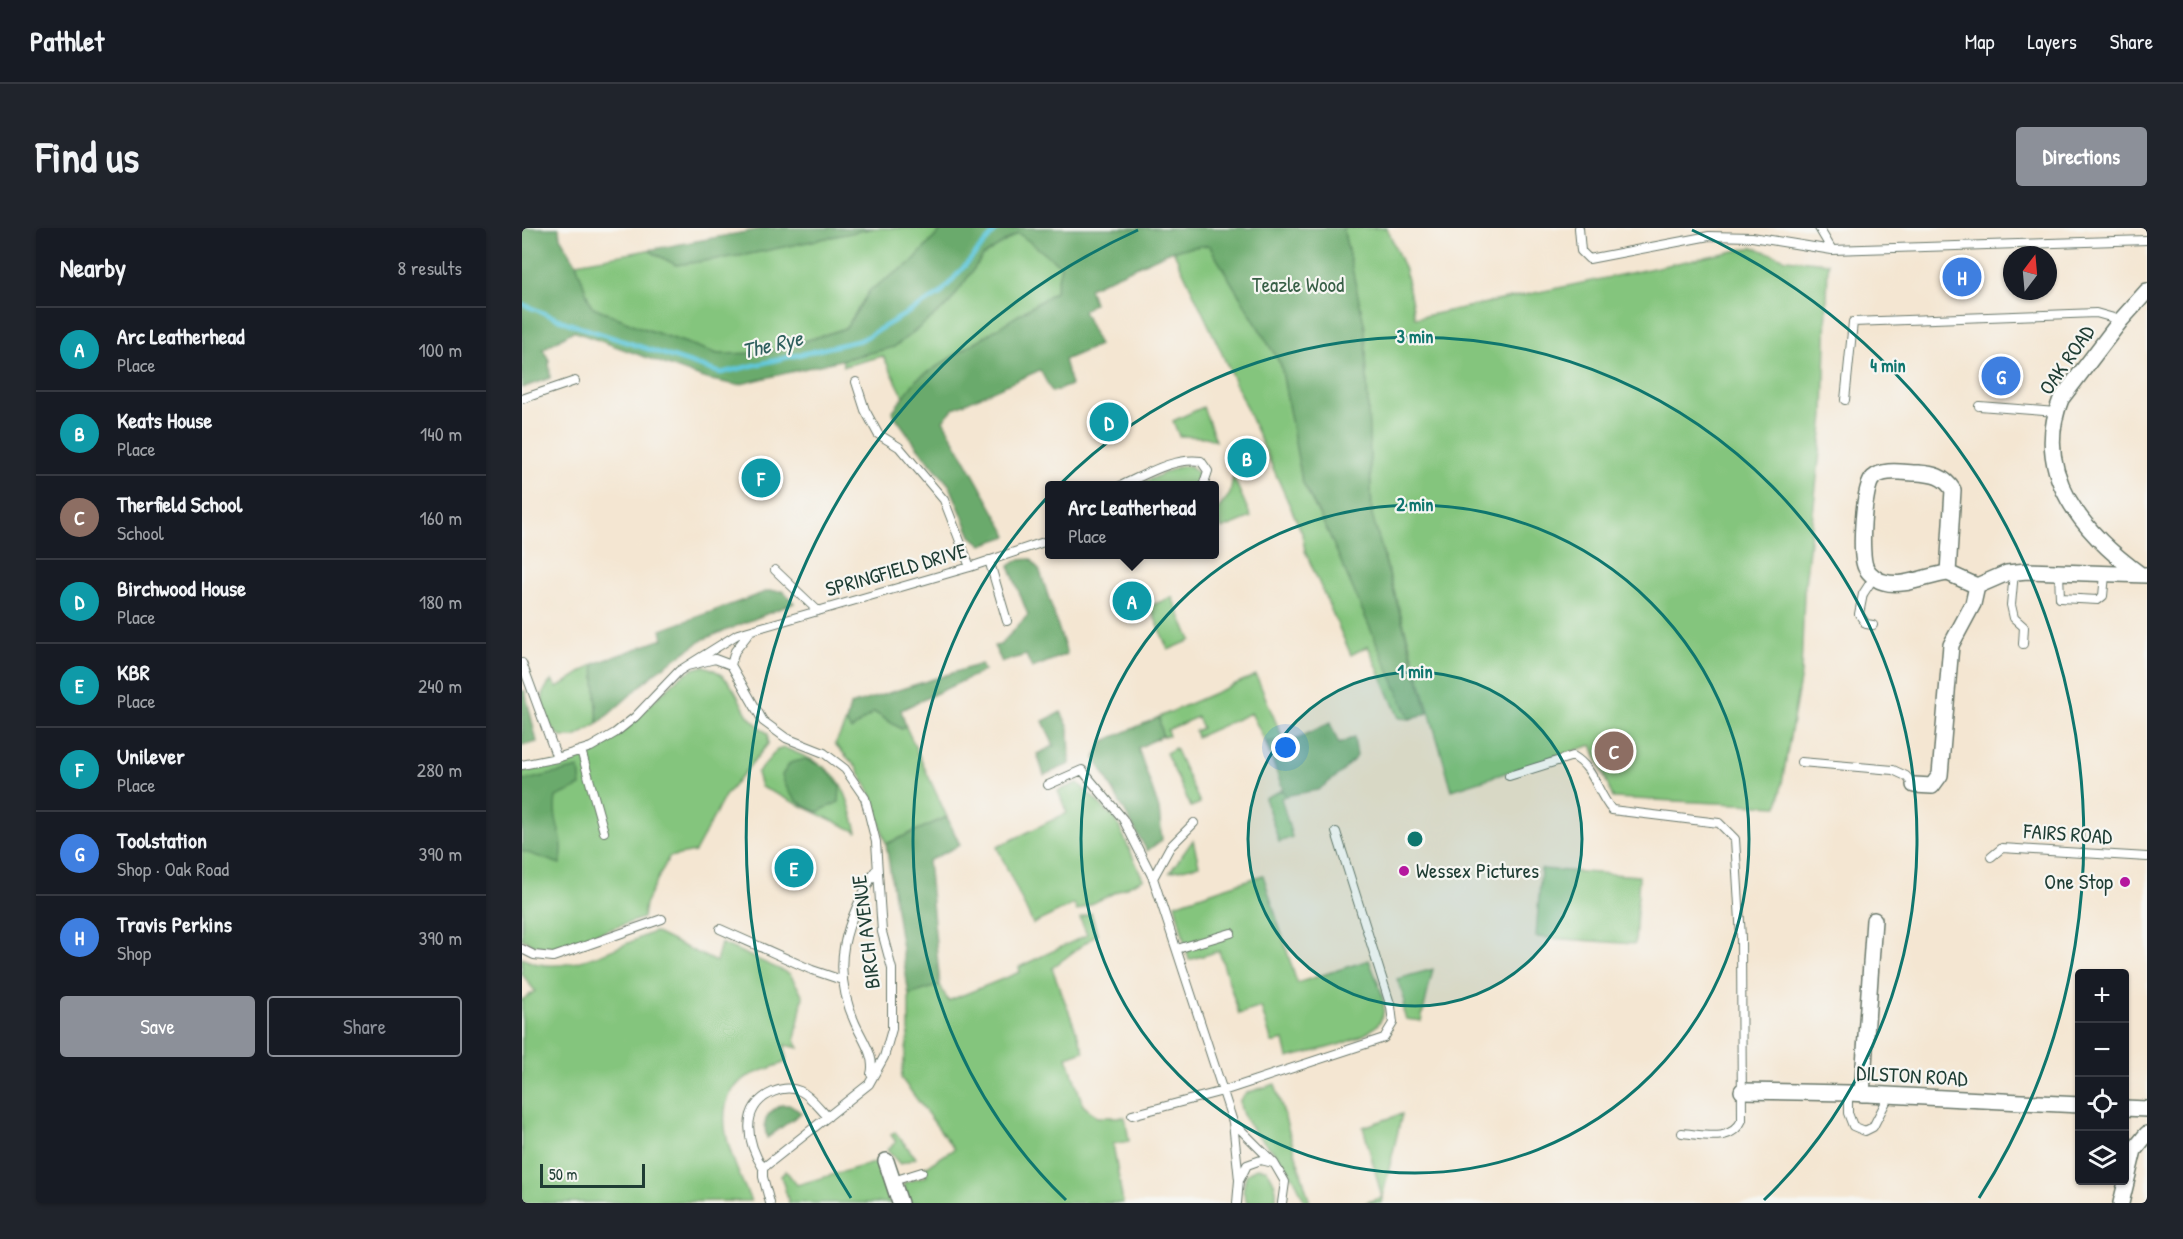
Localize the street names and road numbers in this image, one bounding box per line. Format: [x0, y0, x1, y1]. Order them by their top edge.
street label: OAK ROAD [2032, 319, 2101, 400]
street label: SPRINGFIELD DRIVE [822, 536, 970, 604]
street label: FAIRS ROAD [2022, 816, 2113, 851]
street label: BIRCH AVENUE [844, 873, 887, 991]
street label: DILSTON ROAD [1856, 1058, 1968, 1093]

